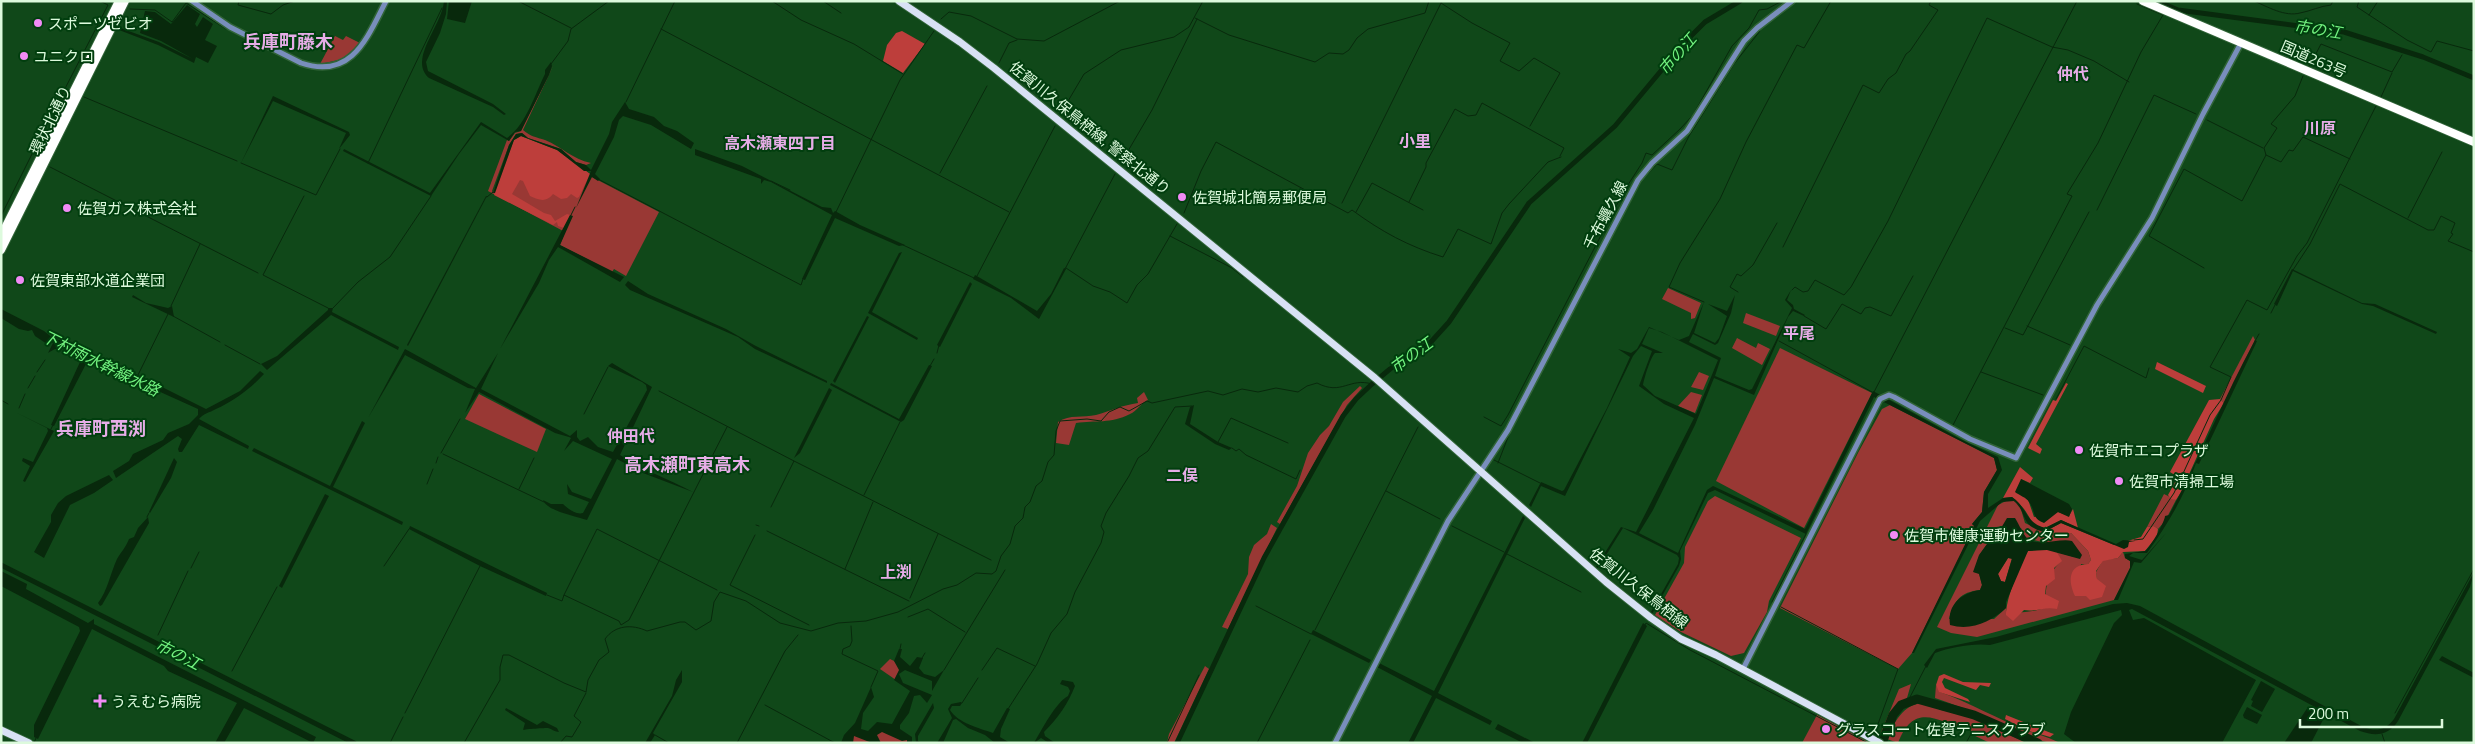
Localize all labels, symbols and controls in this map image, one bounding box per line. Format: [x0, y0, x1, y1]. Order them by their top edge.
place label: スポーツゼビオ [48, 12, 153, 35]
water label: 市の江 [2292, 13, 2346, 45]
marker: スポーツゼビオ [32, 17, 44, 29]
water label: 市の江 [1652, 27, 1703, 80]
district label: 兵庫町藤木 [243, 28, 333, 55]
street label: 国道263号 [2277, 35, 2351, 83]
place label: ユニクロ [34, 45, 94, 68]
marker: ユニクロ [18, 50, 30, 62]
street label: 佐賀川久保鳥栖線, 警察北通り [1004, 56, 1176, 200]
district label: 仲代 [2057, 62, 2089, 86]
street label: 環状北通り [23, 81, 77, 159]
district label: 川原 [2304, 116, 2336, 140]
district label: 小里 [1399, 129, 1431, 153]
district label: 高木瀬東四丁目 [724, 131, 836, 155]
street label: 千布蠣久線 [1577, 176, 1633, 254]
place label: 佐賀城北簡易郵便局 [1192, 186, 1327, 209]
marker: 佐賀城北簡易郵便局 [1176, 191, 1188, 203]
place label: 佐賀ガス株式会社 [77, 197, 197, 220]
marker: 佐賀ガス株式会社 [61, 202, 73, 214]
place label: 佐賀東部水道企業団 [30, 269, 165, 292]
marker: 佐賀東部水道企業団 [14, 274, 26, 286]
district label: 平尾 [1783, 321, 1815, 345]
water label: 下村雨水幹線水路 [38, 324, 166, 403]
water label: 市の江 [1385, 330, 1439, 379]
district label: 兵庫町西渕 [56, 415, 146, 442]
district label: 仲田代 [607, 424, 655, 448]
place label: 佐賀市エコプラザ [2089, 439, 2209, 462]
marker: 佐賀市エコプラザ [2073, 444, 2085, 456]
district label: 高木瀬町東高木 [624, 451, 750, 478]
district label: 二俣 [1166, 463, 1198, 487]
place label: 佐賀市清掃工場 [2129, 470, 2234, 493]
marker: 佐賀市清掃工場 [2113, 475, 2125, 487]
place label: 佐賀市健康運動センター [1904, 524, 2069, 547]
marker: 佐賀市健康運動センター [1888, 529, 1900, 541]
street label: 佐賀川久保鳥栖線 [1585, 542, 1693, 634]
district label: 上渕 [880, 560, 912, 584]
water label: 市の江 [151, 632, 207, 676]
place label: うえむら病院 [111, 690, 201, 713]
marker: うえむら病院 [93, 694, 107, 708]
scale bar [2300, 696, 2442, 728]
text: 200 m [2308, 702, 2349, 725]
place label: グラスコート佐賀テニスクラブ [1836, 718, 2046, 741]
marker: グラスコート佐賀テニスクラブ [1820, 723, 1832, 735]

